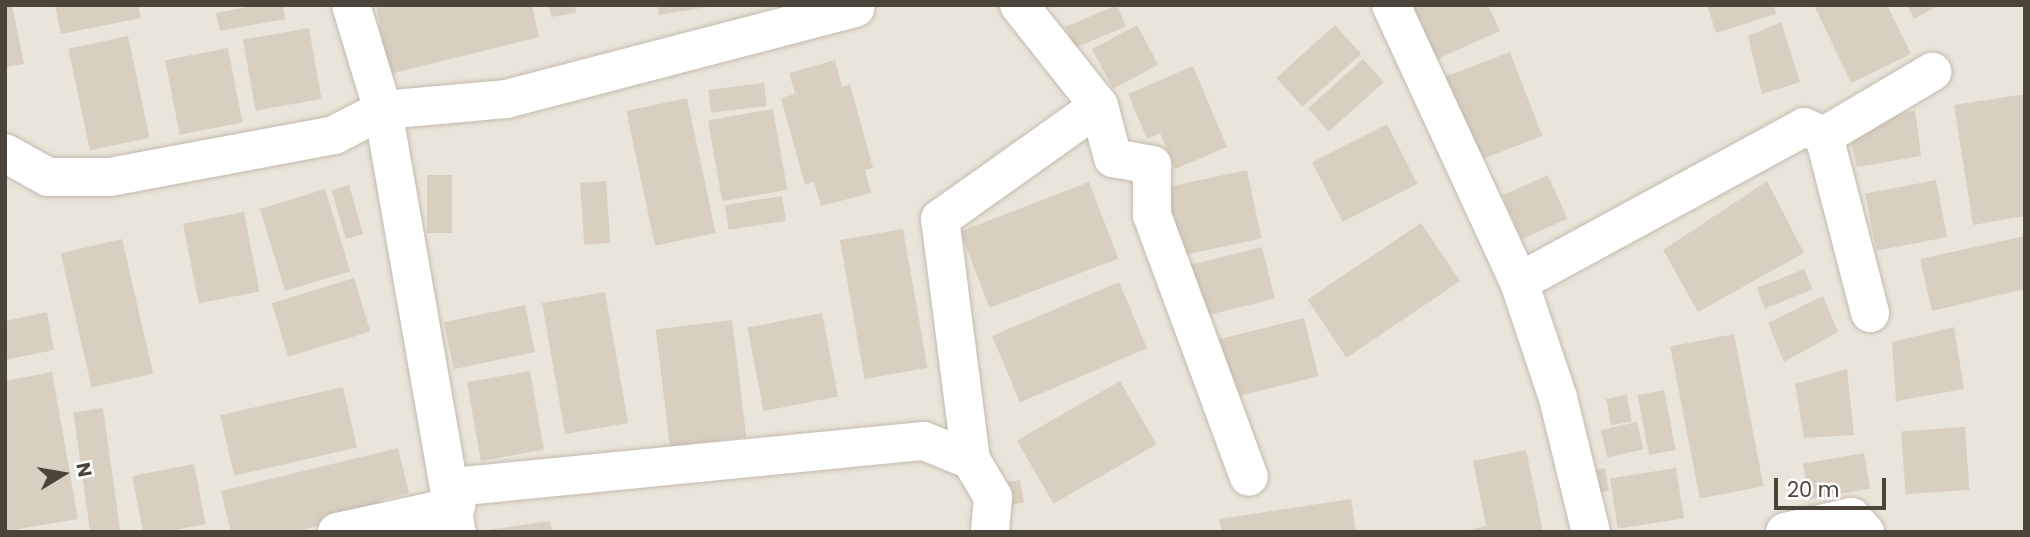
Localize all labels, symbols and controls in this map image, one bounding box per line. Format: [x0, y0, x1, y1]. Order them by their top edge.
north arrow [28, 439, 98, 509]
text: N [69, 460, 99, 479]
scale bar [1778, 463, 1890, 507]
text: 20 m [1787, 475, 1840, 504]

